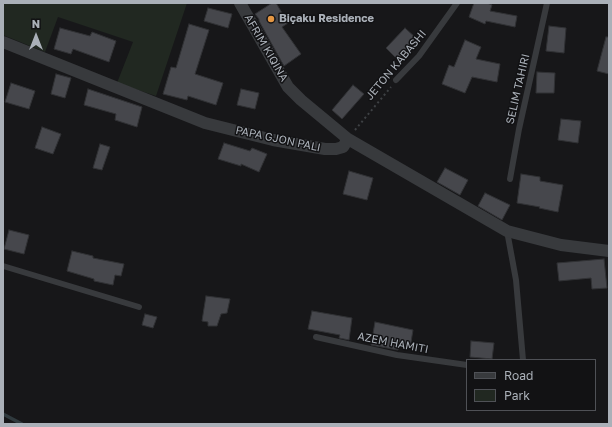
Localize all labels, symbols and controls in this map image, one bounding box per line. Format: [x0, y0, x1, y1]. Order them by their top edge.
street label: AFRIM KIQINA [241, 12, 291, 84]
place label: Biçaku Residence [279, 12, 374, 26]
marker: Biçaku Residence [266, 14, 276, 24]
north arrow [16, 16, 56, 56]
text: N [32, 17, 40, 30]
street label: JETON KABASHI [363, 27, 429, 103]
street label: SELIM TAHIRI [503, 53, 533, 125]
street label: PAPA GJON PALI [234, 124, 322, 154]
street label: AZEM HAMITI [356, 330, 430, 356]
legend [466, 359, 596, 411]
text: Road [504, 368, 533, 383]
text: Park [504, 388, 530, 403]

